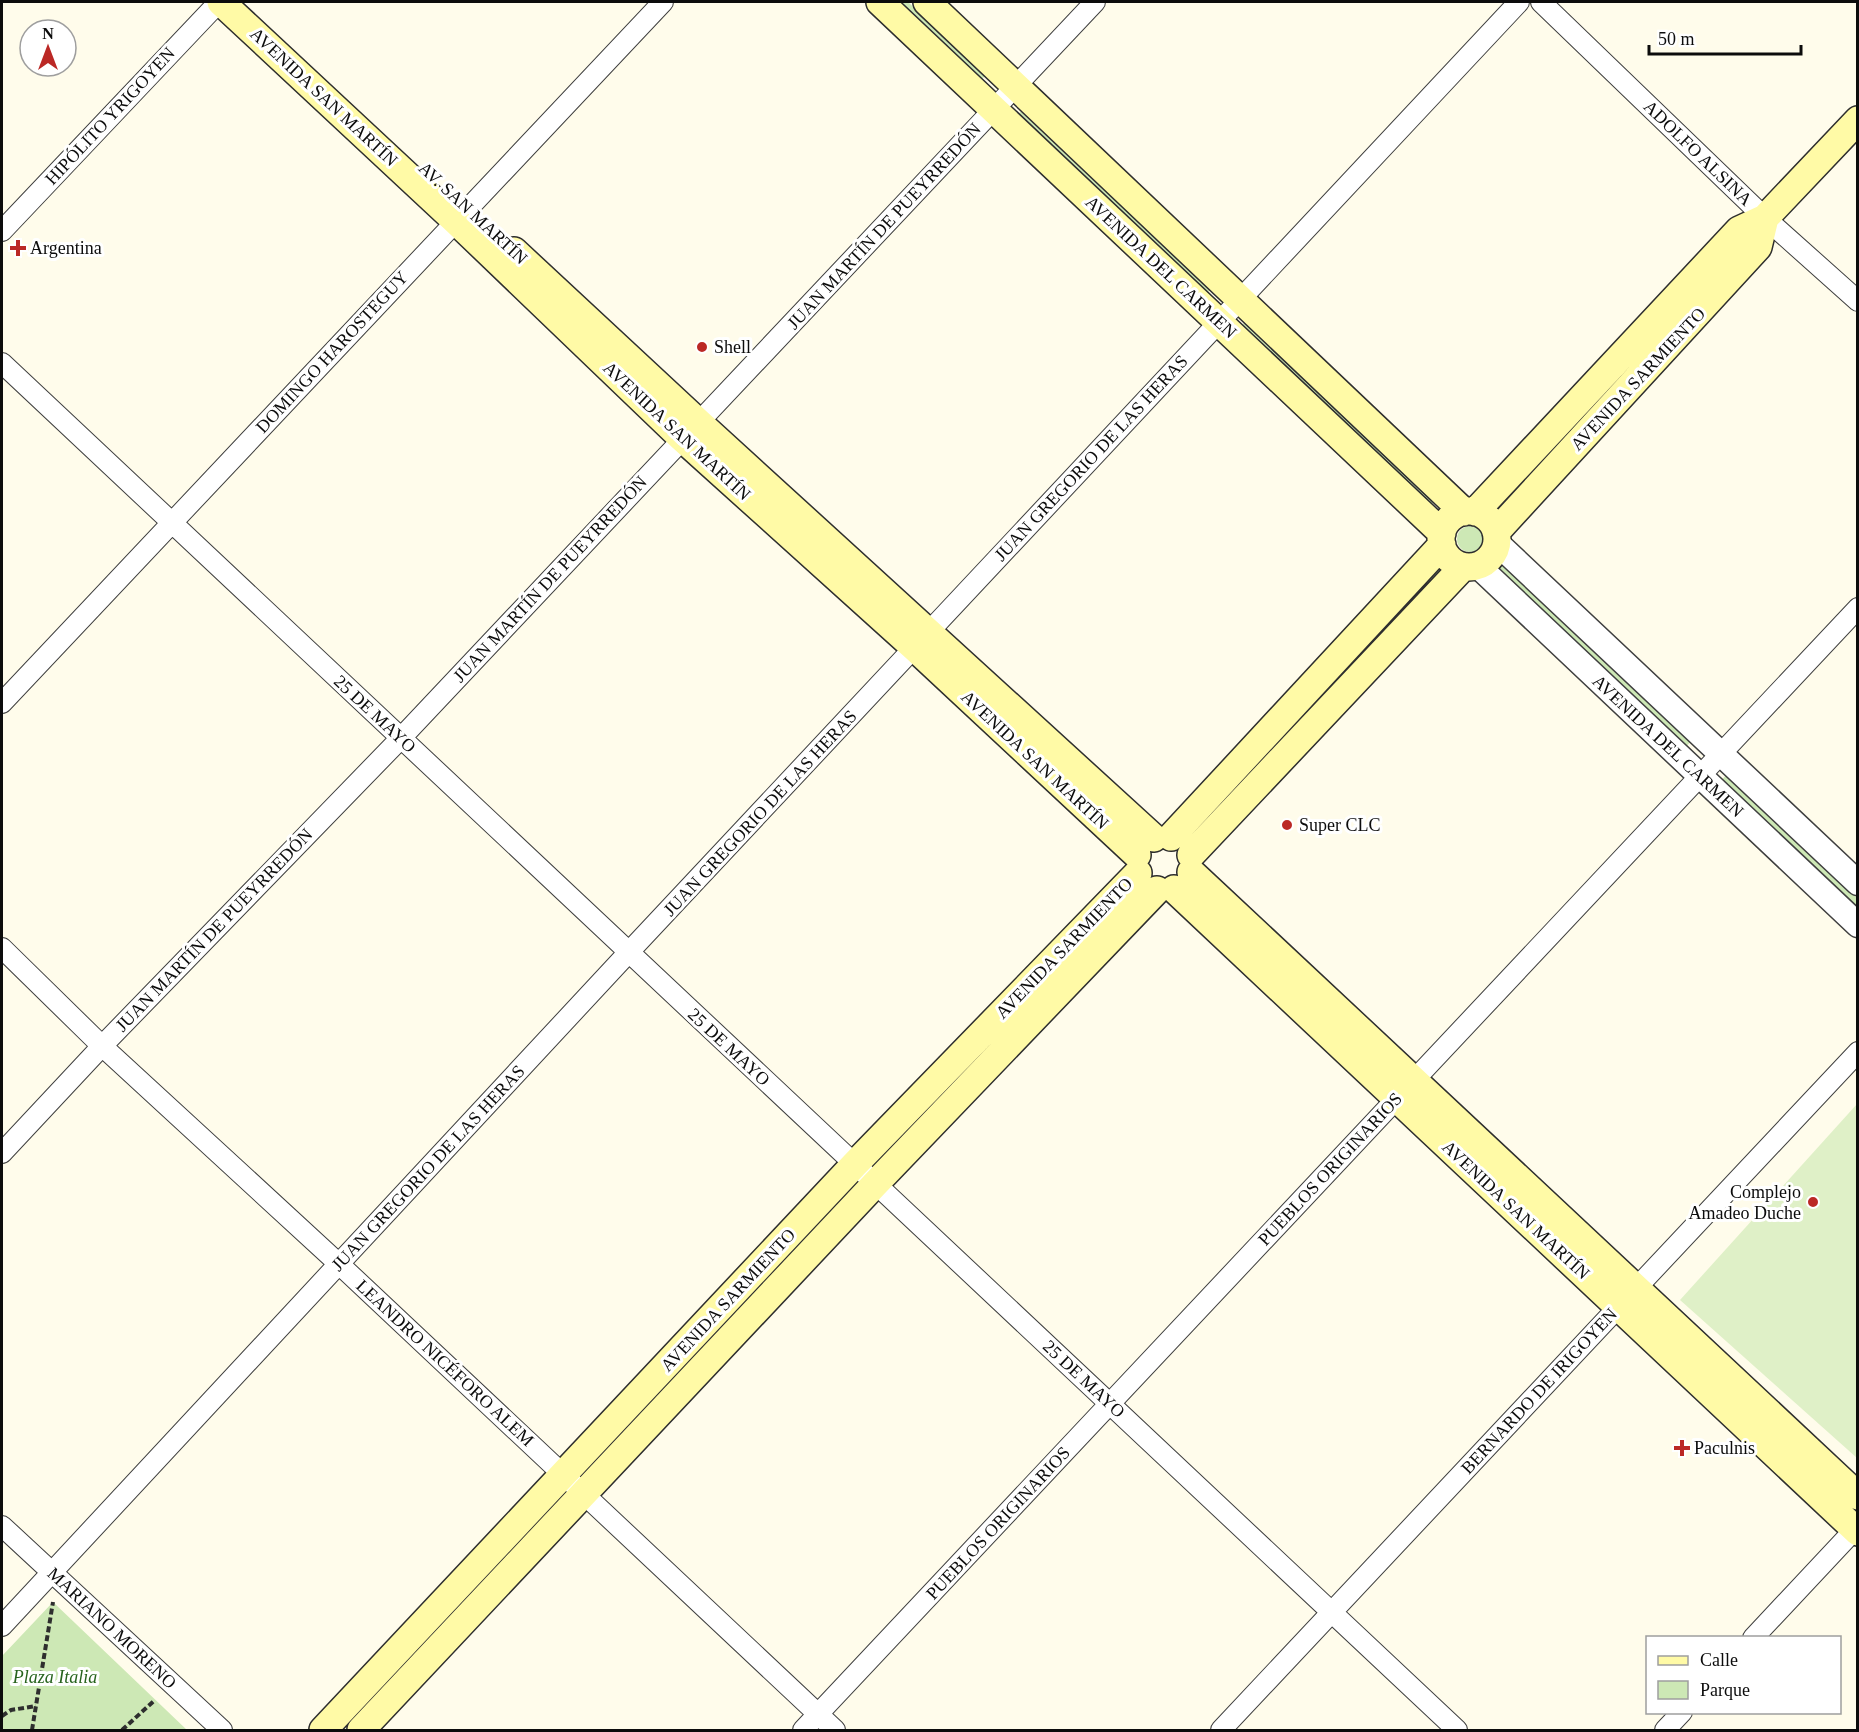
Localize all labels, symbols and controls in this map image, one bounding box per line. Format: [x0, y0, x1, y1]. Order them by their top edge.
north arrow [18, 18, 78, 78]
scale bar [1649, 18, 1800, 56]
street label: AVENIDA SAN MARTÍN [246, 23, 402, 170]
text: N [42, 25, 54, 42]
text: 50 m [1658, 29, 1695, 49]
street label: HIPÓLITO YRIGOYEN [40, 42, 179, 189]
street label: ADOLFO ALSINA [1640, 96, 1756, 210]
street label: JUAN MARTÍN DE PUEYRREDÓN [782, 118, 985, 333]
street label: AV. SAN MARTÍN [415, 157, 532, 268]
street label: AVENIDA DEL CARMEN [1081, 192, 1241, 342]
place label: Argentina [30, 238, 102, 258]
marker: Argentina [11, 241, 25, 255]
street label: DOMINGO HAROSTEGUY [252, 267, 412, 437]
street label: AVENIDA SARMIENTO [1567, 303, 1709, 455]
place label: Shell [714, 337, 751, 357]
marker: Shell [695, 340, 709, 354]
street label: JUAN GREGORIO DE LAS HERAS [990, 351, 1192, 565]
street label: AVENIDA SAN MARTÍN [599, 357, 755, 504]
street label: JUAN MARTÍN DE PUEYRREDÓN [448, 471, 651, 686]
street label: 25 DE MAYO [330, 671, 420, 757]
street label: AVENIDA DEL CARMEN [1588, 671, 1748, 821]
street label: AVENIDA SAN MARTÍN [957, 686, 1113, 833]
street label: JUAN GREGORIO DE LAS HERAS [659, 706, 861, 920]
place label: Super CLC [1299, 815, 1381, 835]
marker: Super CLC [1280, 818, 1294, 832]
street label: JUAN MARTÍN DE PUEYRREDÓN [111, 824, 317, 1036]
street label: AVENIDA SARMIENTO [992, 873, 1136, 1023]
street label: 25 DE MAYO [684, 1004, 774, 1090]
street label: JUAN GREGORIO DE LAS HERAS [327, 1061, 529, 1275]
street label: PUEBLOS ORIGINARIOS [1254, 1088, 1406, 1250]
street label: AVENIDA SAN MARTÍN [1438, 1136, 1594, 1283]
place label: Complejo Amadeo Duche [1689, 1182, 1801, 1223]
marker: Complejo Amadeo Duche [1806, 1195, 1820, 1209]
street label: AVENIDA SARMIENTO [657, 1224, 799, 1376]
street label: LEANDRO NICÉFORO ALEM [352, 1275, 538, 1450]
street label: BERNARDO DE IRIGOYEN [1457, 1304, 1621, 1478]
street label: 25 DE MAYO [1039, 1336, 1129, 1422]
place label: Paculnis [1694, 1438, 1755, 1458]
marker: Paculnis [1675, 1441, 1689, 1455]
street label: PUEBLOS ORIGINARIOS [922, 1442, 1074, 1604]
street label: MARIANO MORENO [44, 1563, 180, 1693]
legend [1646, 1636, 1841, 1714]
text: Calle [1700, 1650, 1738, 1670]
park label: Plaza Italia [12, 1667, 97, 1687]
text: Parque [1700, 1680, 1750, 1700]

